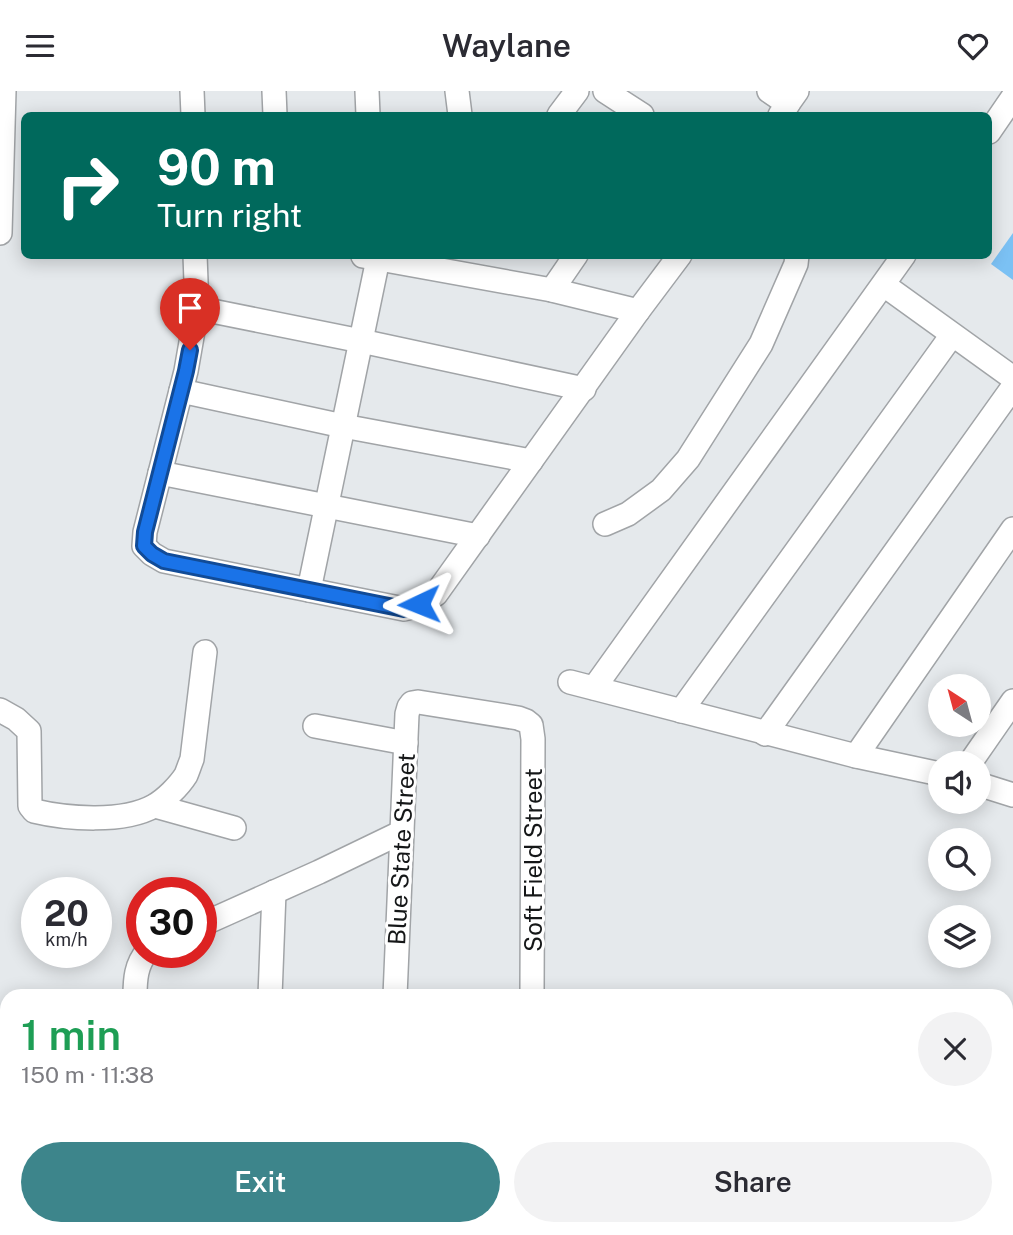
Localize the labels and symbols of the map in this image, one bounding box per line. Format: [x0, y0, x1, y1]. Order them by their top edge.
pin [160, 278, 220, 350]
position arrow [382, 567, 456, 641]
north arrow [928, 674, 990, 737]
street label: Blue State Street [382, 752, 420, 946]
street label: Soft Field Street [519, 768, 547, 952]
speed limit sign: 30 [126, 877, 217, 968]

